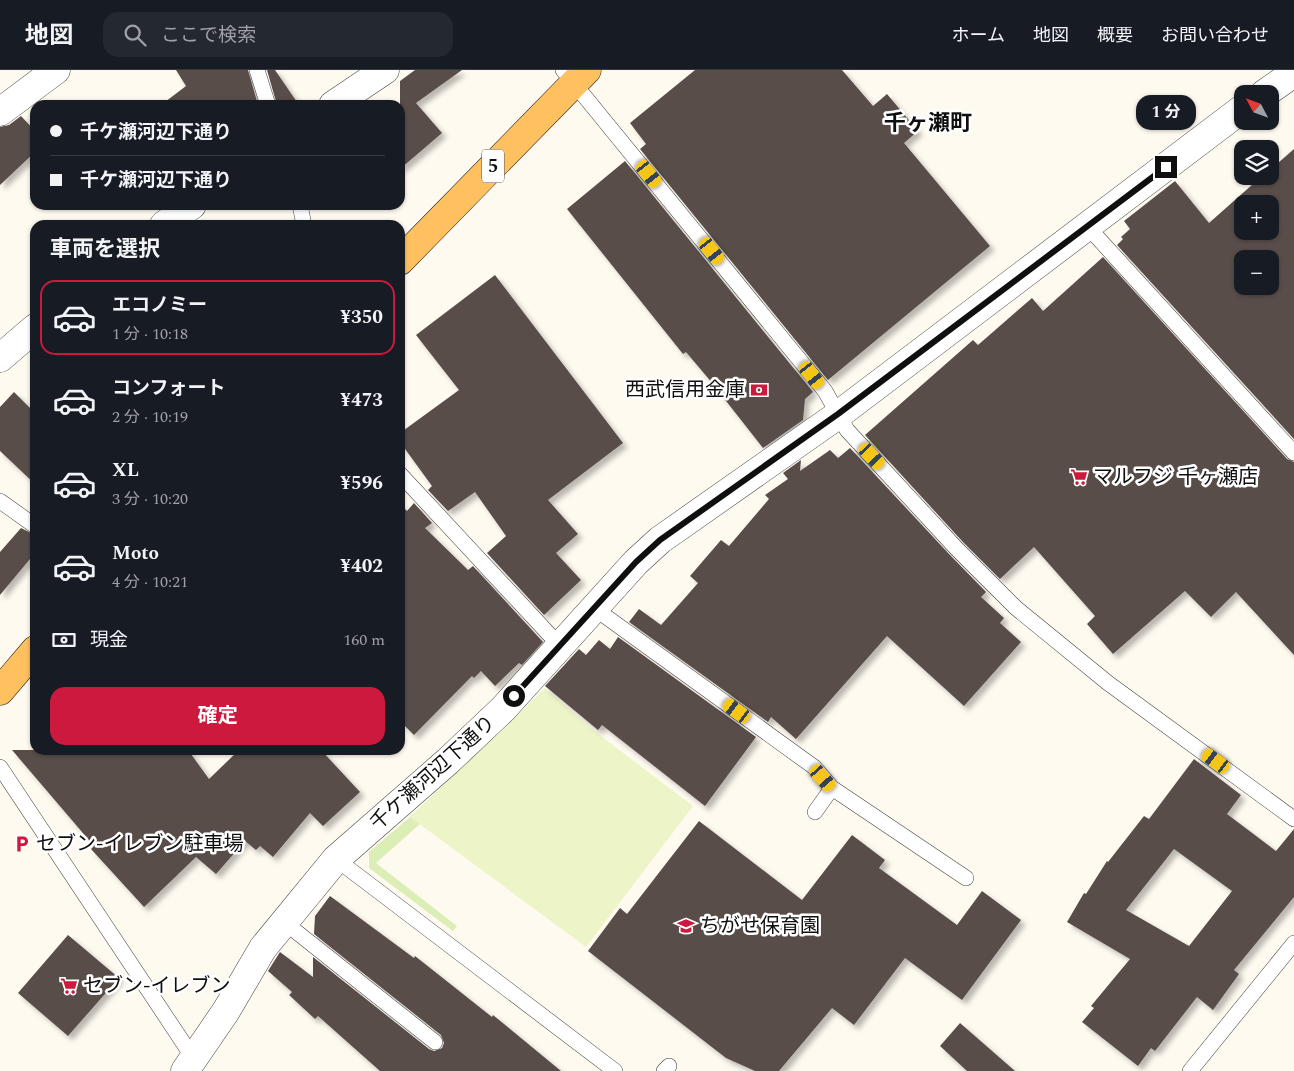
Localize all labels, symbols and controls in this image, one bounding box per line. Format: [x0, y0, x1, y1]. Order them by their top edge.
search box [103, 12, 453, 57]
text: 地図 [25, 18, 73, 54]
icon: search [121, 21, 149, 49]
text: ここで検索 [161, 21, 256, 50]
text: ホーム [952, 22, 1005, 49]
text: 地図 [1033, 22, 1069, 49]
text: 概要 [1097, 22, 1133, 49]
text: お問い合わせ [1161, 22, 1269, 49]
north arrow [1234, 85, 1279, 130]
map controls [1234, 85, 1279, 295]
callout: 1 分 [1136, 94, 1196, 129]
text: 1 分 [1152, 100, 1180, 124]
district label: 千ヶ瀬町 [884, 107, 972, 140]
text: 千ケ瀬河辺下通り [80, 118, 232, 147]
button: layers [1234, 140, 1279, 185]
road number: 5 [482, 150, 504, 182]
route end [1155, 156, 1177, 178]
car [633, 158, 664, 190]
text: 千ケ瀬河辺下通り [80, 166, 232, 195]
button: + [1234, 195, 1279, 240]
text: 車両を選択 [50, 233, 160, 266]
car [696, 235, 727, 267]
button: − [1234, 250, 1279, 295]
text: エコノミー [112, 291, 207, 320]
icon: car [52, 295, 97, 340]
text: ¥350 [340, 303, 383, 332]
text: 1 分 · 10:18 [112, 322, 188, 346]
car [796, 359, 827, 391]
text: コンフォート [112, 374, 225, 403]
place label: 西武信用金庫 [625, 375, 745, 405]
icon: car [52, 378, 97, 423]
bank icon: 西武信用金庫 [749, 380, 769, 400]
text: ¥473 [340, 386, 383, 415]
text: 2 分 · 10:19 [112, 405, 188, 429]
car [856, 440, 887, 472]
text: XL [112, 456, 139, 485]
icon: car [52, 461, 97, 506]
place label: マルフジ 千ヶ瀬店 [1093, 462, 1258, 492]
supermarket icon: マルフジ 千ヶ瀬店 [1069, 467, 1089, 487]
text: ¥596 [340, 469, 383, 498]
text: 3 分 · 10:20 [112, 487, 188, 511]
text: Moto [112, 539, 159, 568]
icon: car [52, 544, 97, 589]
text: ¥402 [340, 552, 383, 581]
text: 4 分 · 10:21 [112, 570, 188, 594]
icon: cash [50, 626, 78, 654]
text: 現金 [90, 626, 128, 655]
text: 160 m [343, 628, 385, 652]
route start [503, 685, 525, 707]
button: 確定 [50, 687, 385, 745]
car [720, 696, 753, 726]
street label: 千ケ瀬河辺下通り [364, 708, 502, 838]
car [1199, 746, 1232, 776]
car [807, 762, 838, 794]
place label: セブン-イレブン駐車場 [36, 829, 244, 859]
parking icon: セブン-イレブン駐車場 [12, 834, 32, 854]
place label: ちがせ保育園 [700, 911, 820, 941]
school or university icon: ちがせ保育園 [676, 916, 696, 936]
place label: セブン-イレブン [83, 971, 231, 1001]
supermarket icon: セブン-イレブン [59, 976, 79, 996]

